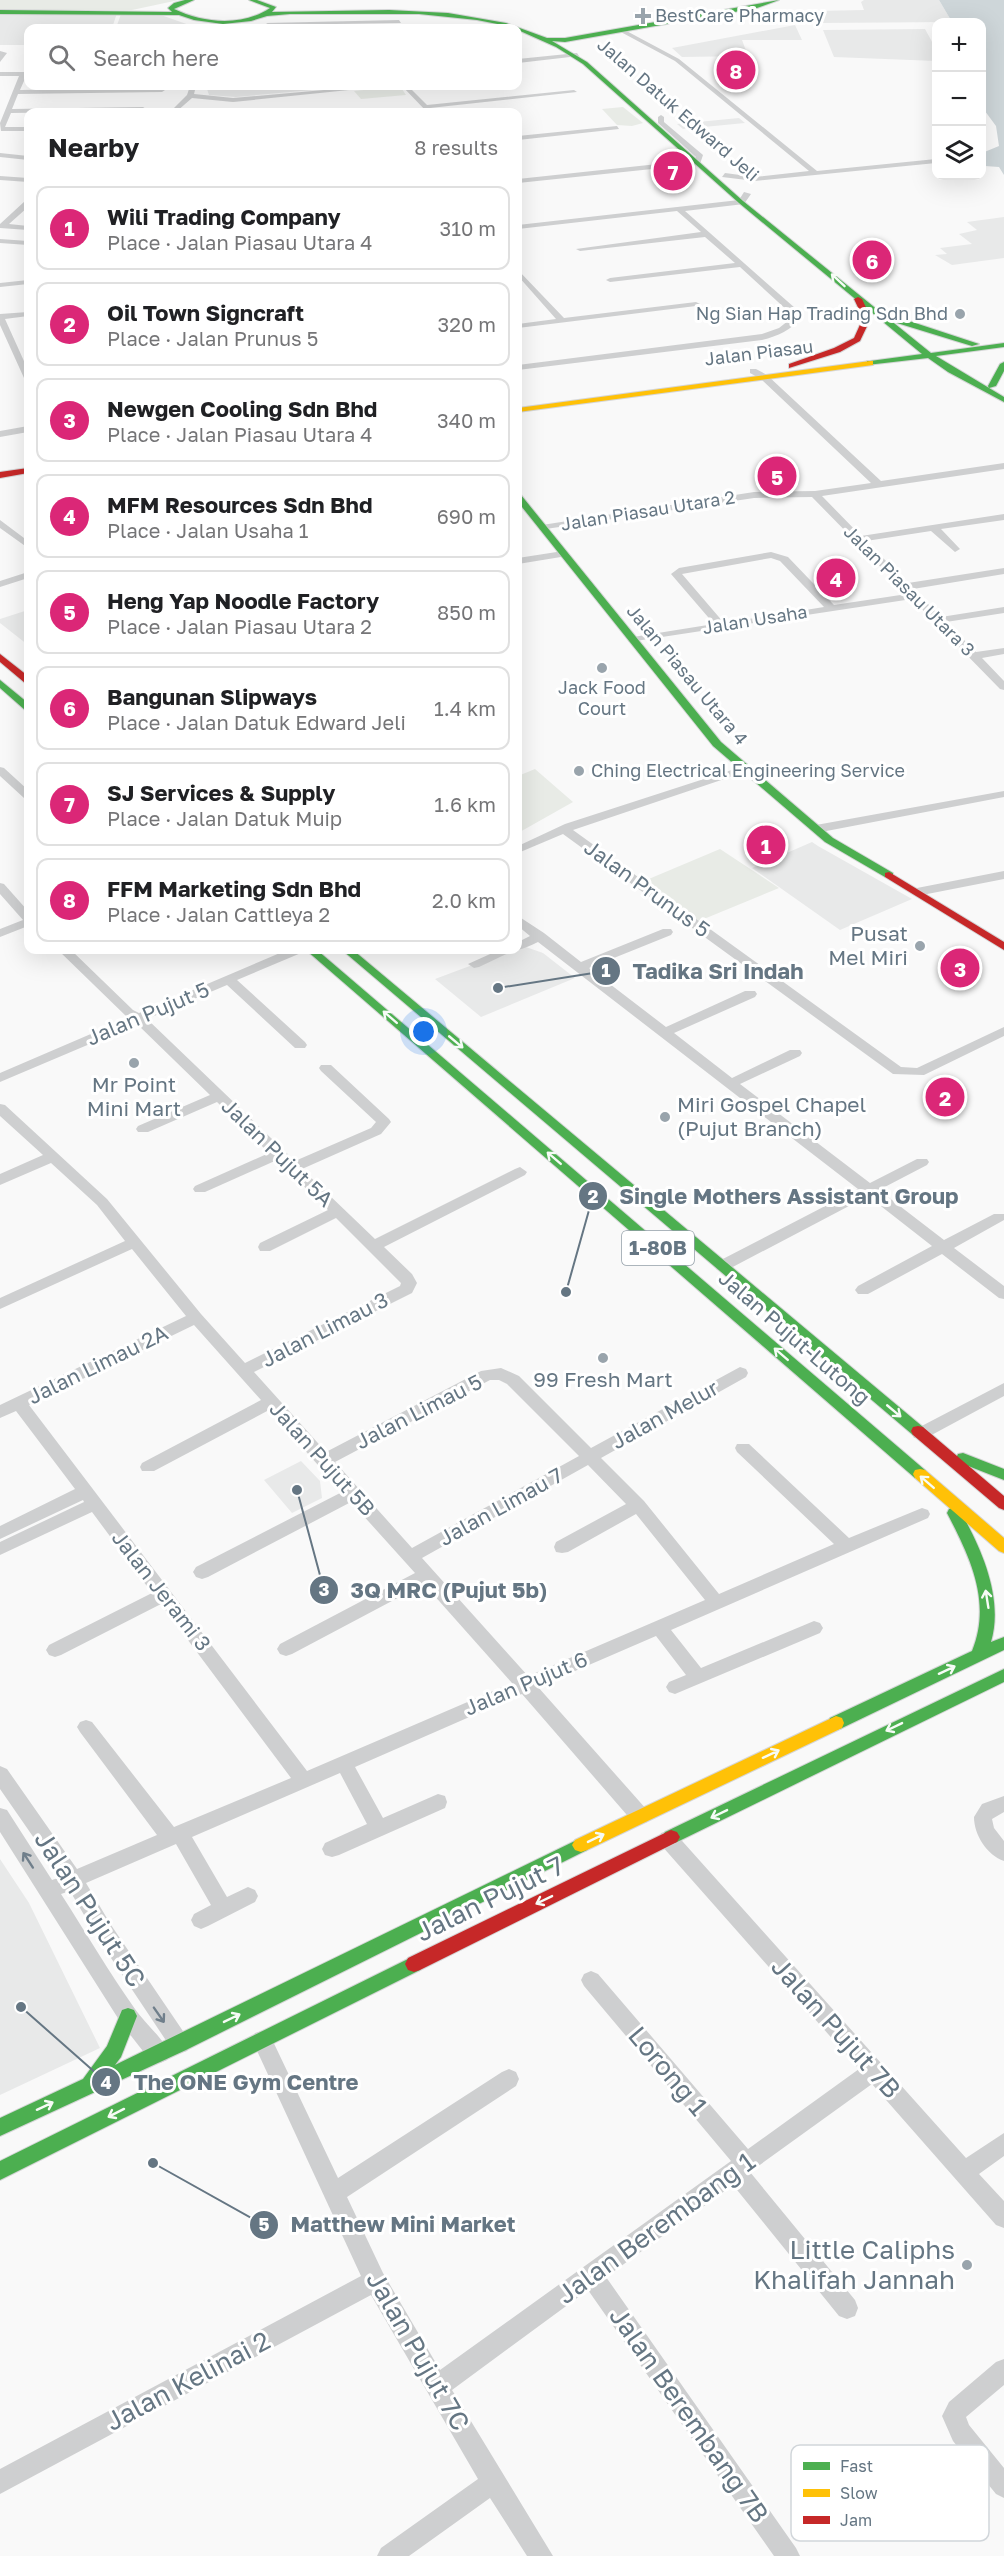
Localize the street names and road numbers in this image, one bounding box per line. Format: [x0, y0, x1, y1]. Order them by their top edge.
street label: Jalan Datuk Edward Jeli [593, 33, 764, 185]
street label: Jalan Piasau [703, 334, 814, 370]
street label: Jalan Piasau Utara 2 [559, 485, 736, 535]
street label: Jalan Piasau Utara 3 [840, 520, 980, 660]
street label: Jalan Piasau Utara 4 [623, 600, 753, 749]
street label: Jalan Usaha [701, 600, 809, 638]
street label: Jalan Prunus 5 [580, 834, 716, 943]
street label: Jalan Pujut 5 [82, 976, 213, 1051]
street label: Jalan Pujut 5A [217, 1093, 339, 1212]
road number: 1-80B [622, 1231, 694, 1265]
street label: Jalan Pujut-Lutong [714, 1264, 876, 1410]
street label: Jalan Limau 3 [257, 1286, 392, 1372]
street label: Jalan Limau 2A [23, 1319, 172, 1409]
street label: Jalan Limau 5 [351, 1368, 486, 1454]
street label: Jalan Melur [607, 1374, 722, 1454]
street label: Jalan Pujut 5B [265, 1396, 381, 1521]
street label: Jalan Limau 7 [434, 1461, 567, 1551]
street label: Jalan Jerami 3 [107, 1525, 217, 1656]
street label: Jalan Pujut 6 [460, 1645, 591, 1721]
street label: Jalan Pujut 5C [28, 1825, 152, 1993]
street label: Jalan Pujut 7 [411, 1849, 569, 1948]
street label: Jalan Pujut 7B [765, 1951, 908, 2104]
street label: Lorong 1 [622, 2020, 715, 2122]
street label: Jalan Berembang 1 [551, 2145, 761, 2310]
street label: Jalan Pujut 7C [360, 2266, 476, 2436]
street label: Jalan Berembang 7B [603, 2301, 775, 2528]
street label: Jalan Kelinai 2 [100, 2324, 275, 2437]

